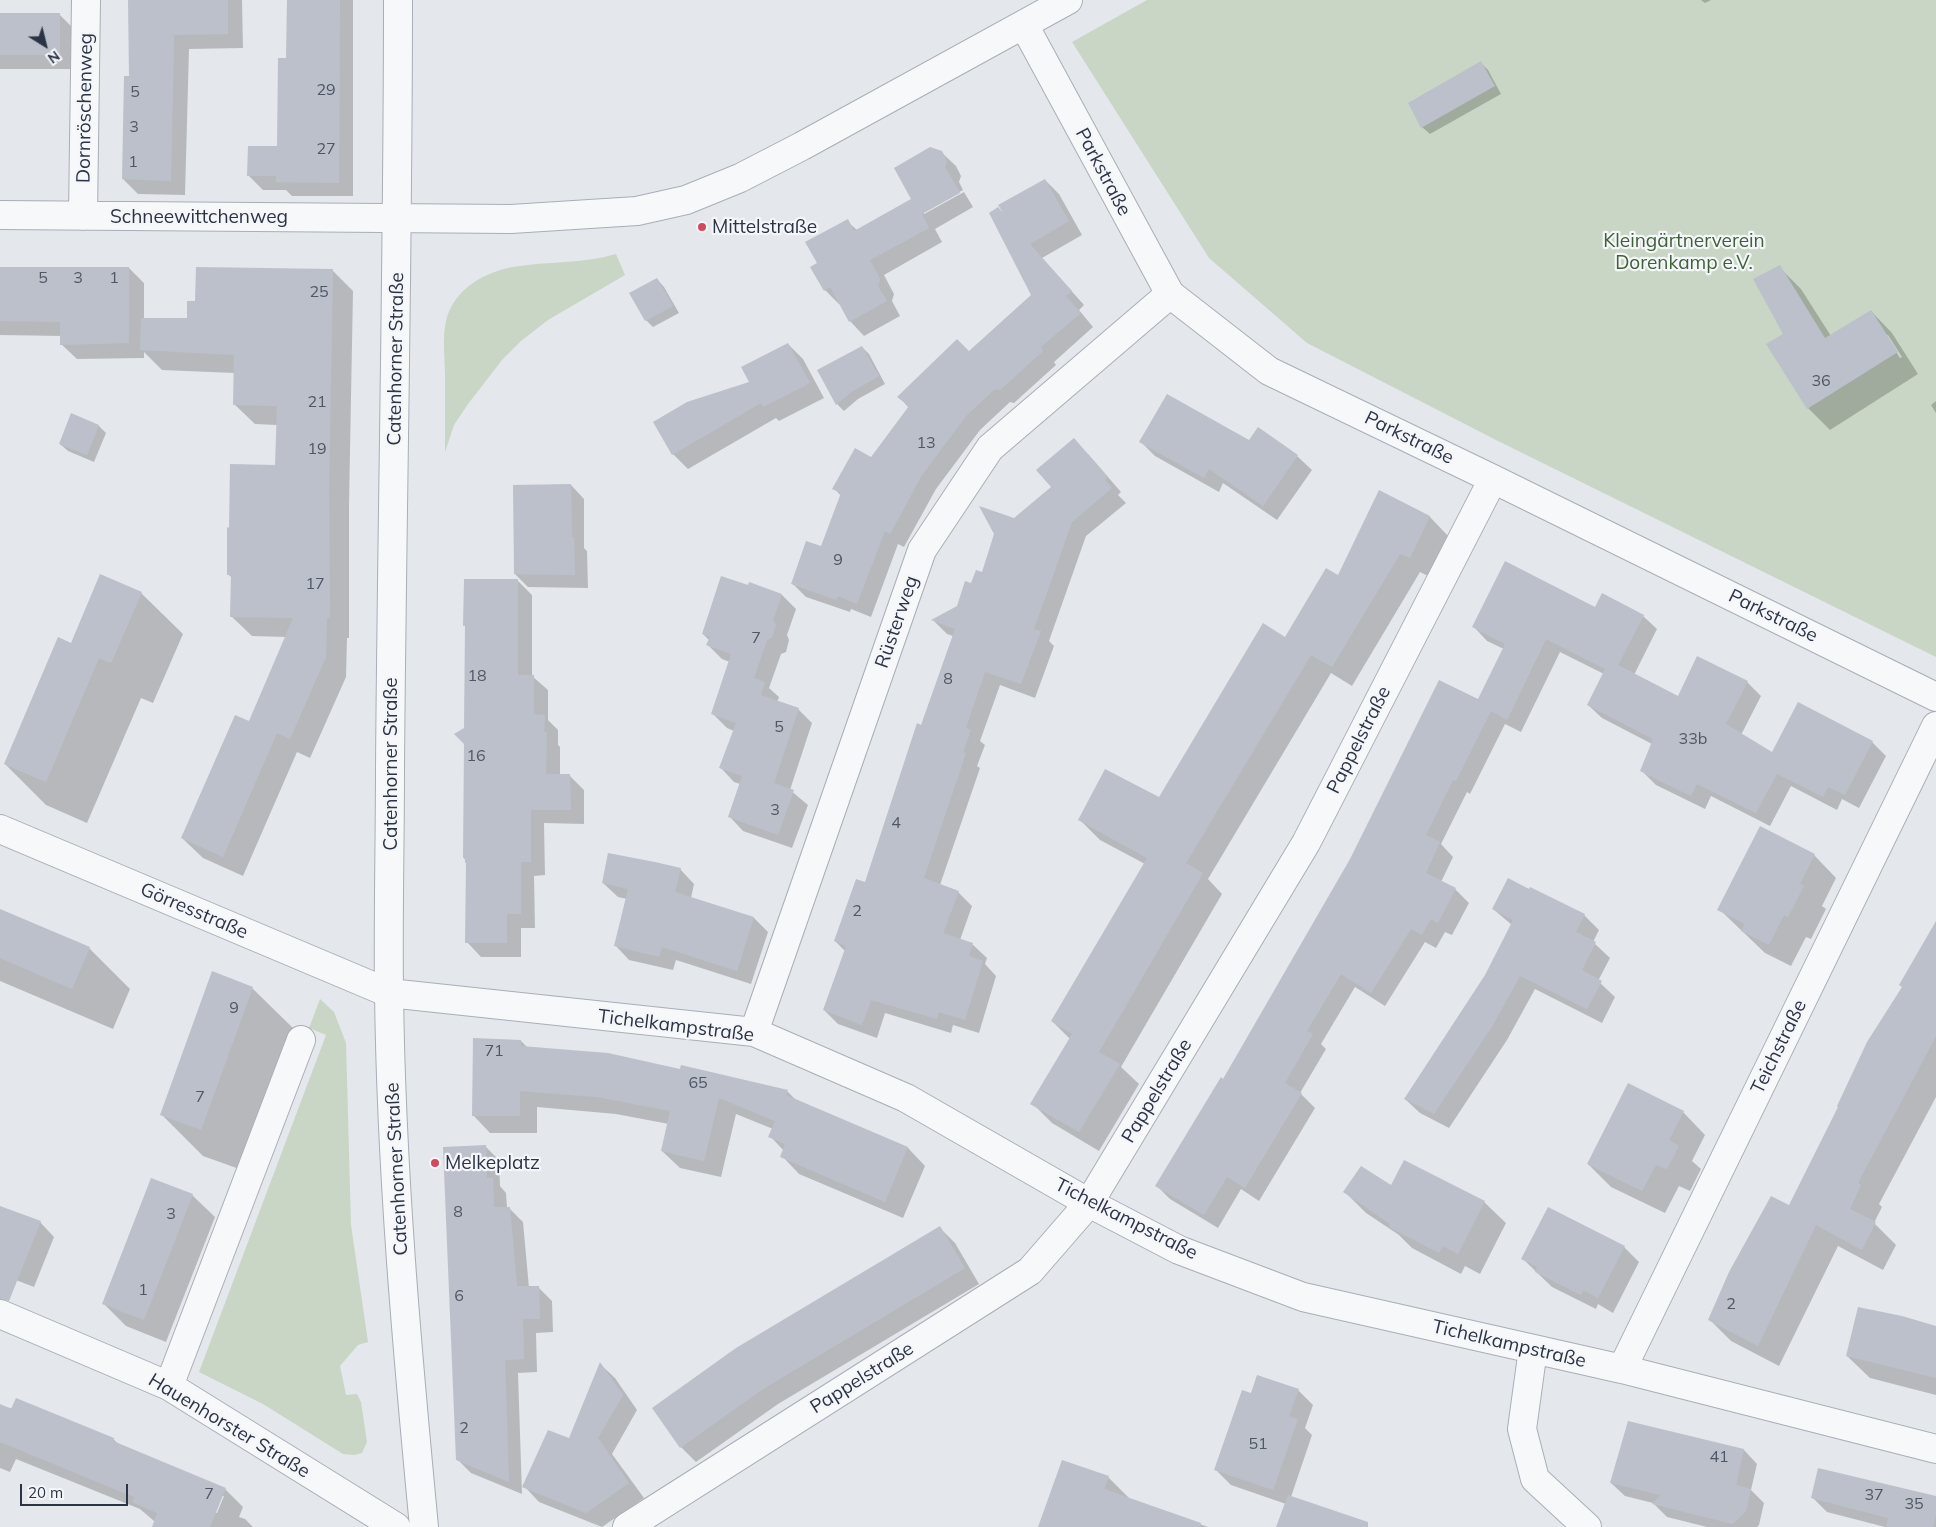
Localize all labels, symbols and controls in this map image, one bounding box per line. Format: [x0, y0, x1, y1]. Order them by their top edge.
north arrow [20, 20, 70, 70]
street label: Dornröschenweg [72, 33, 98, 183]
text: N [44, 47, 63, 68]
house number: 29 [316, 80, 336, 100]
house number: 5 [130, 82, 140, 102]
house number: 3 [129, 117, 139, 137]
street label: Parkstraße [1070, 124, 1136, 220]
house number: 27 [316, 139, 336, 159]
house number: 1 [128, 152, 138, 172]
street label: Schneewittchenweg [110, 206, 288, 228]
place label: Mittelstraße [712, 216, 817, 238]
marker: Mittelstraße [696, 221, 708, 233]
park label: Kleingärtnerverein Dorenkamp e.V. [1603, 230, 1765, 274]
house number: 5 [38, 268, 48, 288]
house number: 3 [73, 268, 83, 288]
house number: 1 [109, 268, 119, 288]
street label: Catenhorner Straße [383, 272, 409, 446]
house number: 25 [309, 282, 329, 302]
house number: 36 [1811, 371, 1831, 391]
house number: 21 [307, 392, 327, 412]
street label: Parkstraße [1361, 407, 1457, 469]
house number: 13 [916, 433, 936, 453]
house number: 19 [307, 439, 327, 459]
house number: 9 [833, 550, 843, 570]
street label: Rüsterweg [871, 573, 923, 671]
house number: 17 [305, 574, 325, 594]
street label: Parkstraße [1725, 585, 1821, 647]
house number: 7 [751, 628, 761, 648]
house number: 18 [467, 666, 487, 686]
house number: 8 [943, 669, 953, 689]
street label: Catenhorner Straße [380, 677, 402, 851]
street label: Pappelstraße [1322, 682, 1396, 798]
house number: 5 [774, 717, 784, 737]
house number: 33b [1679, 729, 1707, 749]
house number: 16 [466, 746, 486, 766]
house number: 3 [770, 800, 780, 820]
house number: 4 [891, 813, 901, 833]
street label: Görresstraße [137, 878, 251, 944]
house number: 2 [852, 901, 862, 921]
street label: Teichstraße [1746, 996, 1812, 1098]
house number: 9 [229, 998, 239, 1018]
street label: Tichelkampstraße [597, 1005, 755, 1047]
street label: Pappelstraße [1117, 1035, 1197, 1147]
house number: 71 [484, 1041, 504, 1061]
house number: 65 [688, 1073, 708, 1093]
street label: Catenhorner Straße [381, 1082, 413, 1256]
house number: 7 [195, 1087, 205, 1107]
place label: Melkeplatz [445, 1152, 540, 1174]
marker: Melkeplatz [429, 1157, 441, 1169]
street label: Tichelkampstraße [1051, 1173, 1201, 1265]
house number: 8 [453, 1202, 463, 1222]
house number: 3 [166, 1204, 176, 1224]
house number: 1 [138, 1280, 148, 1300]
house number: 6 [454, 1286, 464, 1306]
house number: 2 [1726, 1294, 1736, 1314]
street label: Tichelkampstraße [1430, 1315, 1588, 1373]
street label: Pappelstraße [806, 1337, 918, 1419]
street label: Hauenhorster Straße [144, 1369, 314, 1483]
house number: 2 [459, 1418, 469, 1438]
house number: 51 [1248, 1434, 1268, 1454]
house number: 41 [1709, 1447, 1729, 1467]
scale bar [22, 1474, 130, 1506]
text: 20 m [28, 1483, 63, 1502]
house number: 7 [204, 1484, 214, 1504]
house number: 37 [1864, 1485, 1884, 1505]
house number: 35 [1904, 1494, 1924, 1514]

